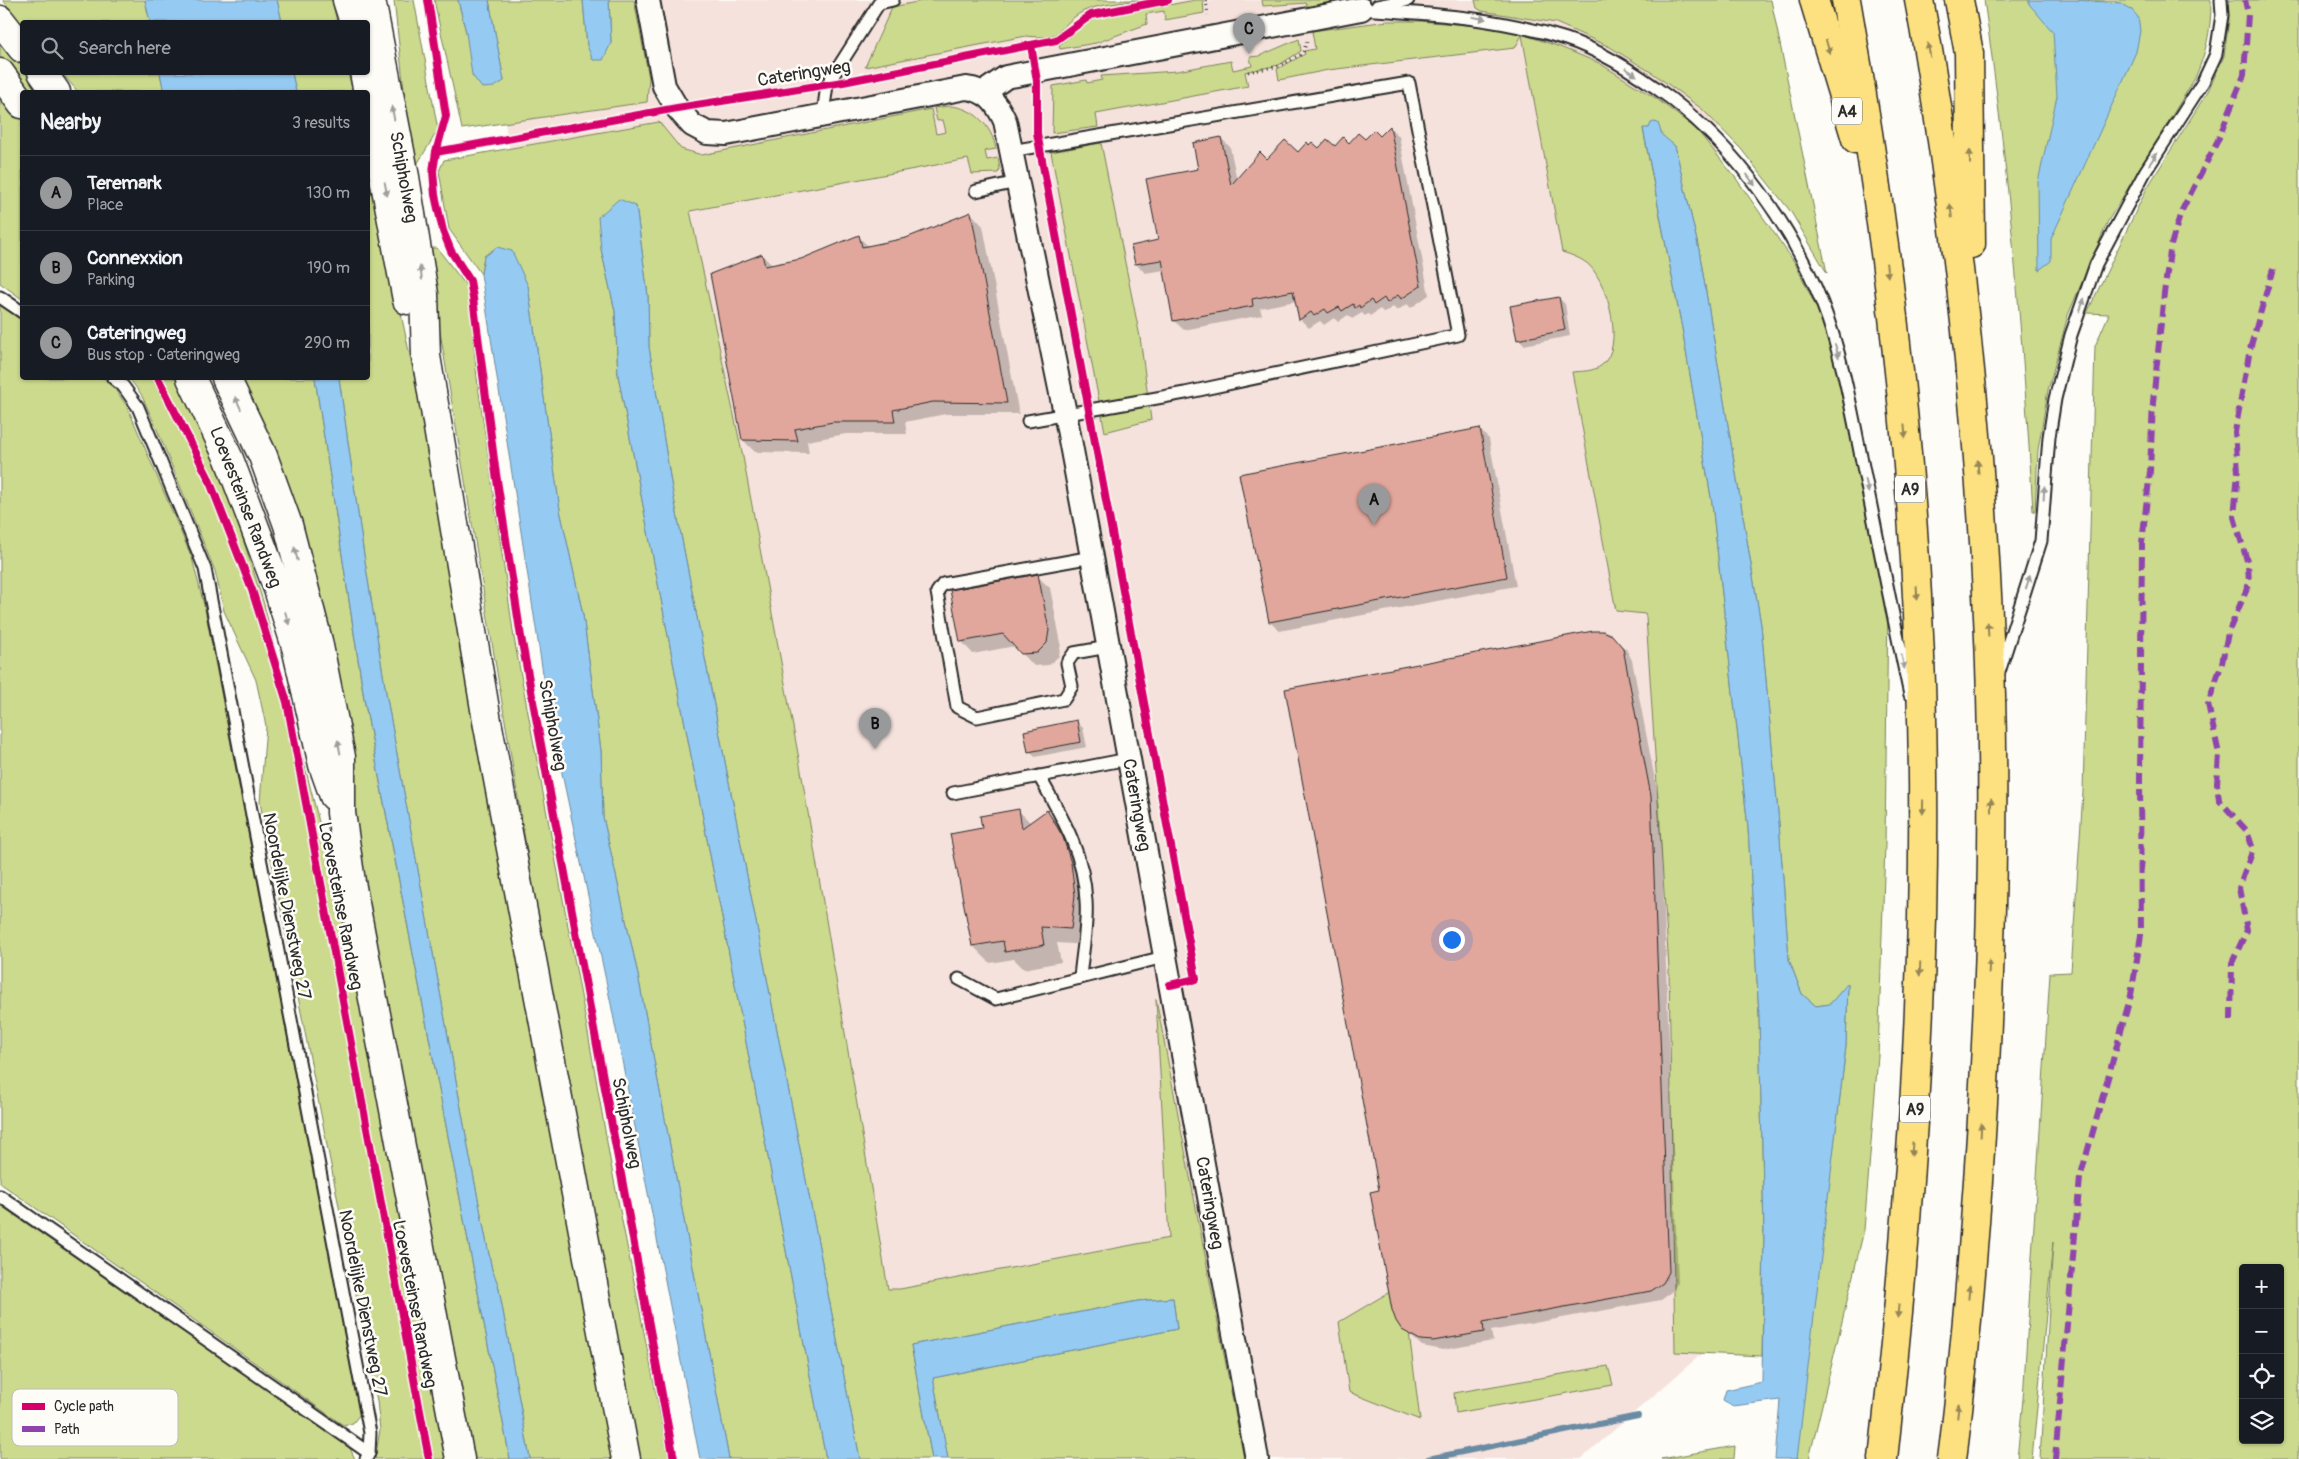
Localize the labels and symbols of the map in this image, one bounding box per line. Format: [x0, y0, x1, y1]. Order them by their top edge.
pin: C [1233, 13, 1265, 54]
one-way arrow [1472, 15, 1488, 23]
one-way arrow [1825, 39, 1832, 54]
one-way arrow [1924, 42, 1932, 58]
street label: Cateringweg [756, 55, 852, 92]
one-way arrow [1624, 68, 1638, 77]
road number: A4 [1832, 98, 1862, 124]
one-way arrow [388, 104, 396, 120]
street label: Schipholweg [384, 130, 423, 225]
one-way arrow [1966, 149, 1974, 165]
one-way arrow [2148, 153, 2158, 166]
one-way arrow [1746, 173, 1756, 187]
one-way arrow [382, 182, 390, 197]
one-way arrow [1947, 203, 1955, 219]
one-way arrow [1883, 262, 1891, 278]
one-way arrow [416, 264, 424, 280]
one-way arrow [2078, 297, 2086, 312]
one-way arrow [1833, 343, 1841, 358]
one-way arrow [234, 396, 242, 410]
street label: Loevesteinse Randweg [204, 423, 287, 591]
one-way arrow [1901, 424, 1909, 440]
one-way arrow [1974, 458, 1982, 474]
road number: A9 [1895, 476, 1925, 502]
one-way arrow [1863, 478, 1871, 493]
pin: A [1358, 484, 1390, 525]
one-way arrow [2041, 484, 2049, 500]
one-way arrow [292, 547, 300, 562]
one-way arrow [2024, 574, 2032, 589]
one-way arrow [1913, 586, 1921, 602]
one-way arrow [283, 610, 291, 625]
one-way arrow [1984, 621, 1992, 637]
one-way arrow [1899, 654, 1907, 670]
street label: Schipholweg [533, 678, 572, 773]
pin: B [859, 708, 891, 749]
one-way arrow [335, 738, 343, 754]
street label: Cateringweg [1117, 757, 1156, 853]
one-way arrow [1987, 797, 1995, 813]
one-way arrow [1919, 799, 1927, 815]
street label: Noordelijke Dienstweg 27 [257, 811, 316, 1002]
street label: Loevesteinse Randweg [313, 820, 368, 992]
your location [1439, 927, 1465, 953]
one-way arrow [1985, 959, 1993, 975]
one-way arrow [1916, 962, 1924, 978]
street label: Schipholweg [606, 1076, 647, 1171]
road number: A9 [1900, 1096, 1930, 1122]
one-way arrow [1978, 1121, 1986, 1137]
one-way arrow [1907, 1141, 1915, 1157]
street label: Cateringweg [1190, 1155, 1229, 1251]
street label: Noordelijke Dienstweg 27 [333, 1208, 392, 1399]
street label: Loevesteinse Randweg [387, 1218, 442, 1390]
one-way arrow [1966, 1284, 1974, 1300]
one-way arrow [1894, 1303, 1902, 1319]
legend [12, 1389, 178, 1446]
text: Cycle path [54, 1398, 114, 1415]
one-way arrow [1954, 1402, 1962, 1418]
text: Path [54, 1421, 79, 1438]

